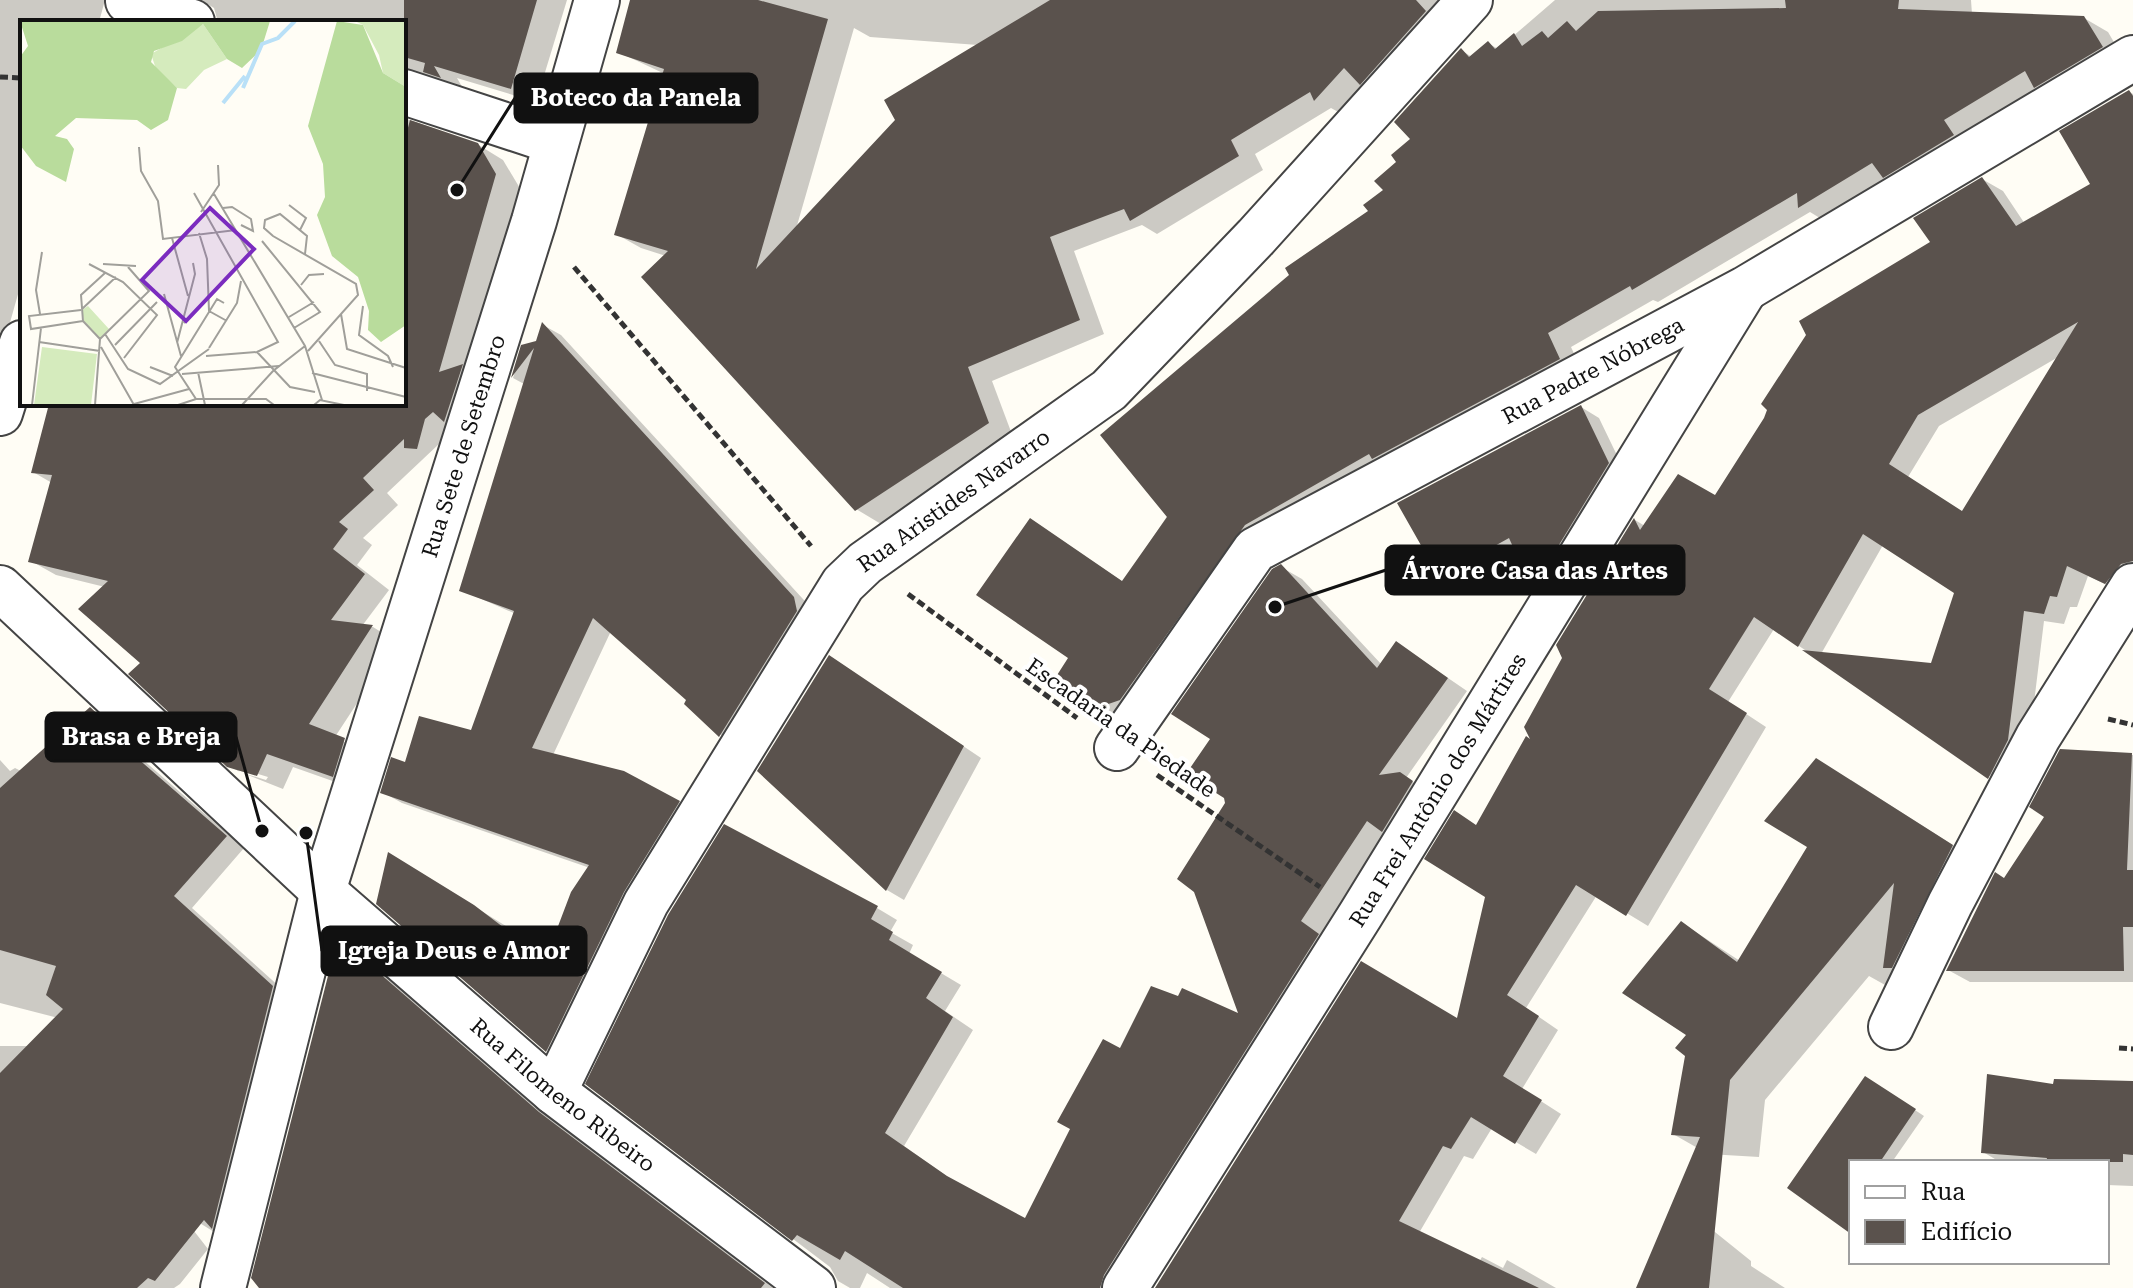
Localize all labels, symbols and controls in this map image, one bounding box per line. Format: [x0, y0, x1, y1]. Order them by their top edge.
inset map [20, 20, 406, 406]
callout: Boteco da Panela [515, 74, 757, 122]
text: Boteco da Panela [531, 84, 741, 112]
street label: Rua Padre Nóbrega [1498, 312, 1688, 429]
street label: Rua Sete de Setembro [416, 331, 510, 560]
street label: Rua Aristides Navarro [852, 424, 1054, 577]
callout: Árvore Casa das Artes [1386, 546, 1684, 594]
text: Árvore Casa das Artes [1402, 555, 1668, 585]
street label: Rua Frei Antônio dos Mártires [1344, 649, 1531, 931]
street label: Escadaria da Piedade [1022, 653, 1220, 803]
callout: Brasa e Breja [46, 713, 236, 761]
text: Brasa e Breja [62, 723, 220, 751]
callout: Igreja Deus e Amor [322, 927, 586, 975]
text: Igreja Deus e Amor [338, 937, 570, 965]
street label: Rua Filomeno Ribeiro [466, 1013, 660, 1177]
legend [1849, 1160, 2109, 1264]
text: Rua [1921, 1178, 1965, 1206]
text: Edifício [1921, 1218, 2012, 1246]

